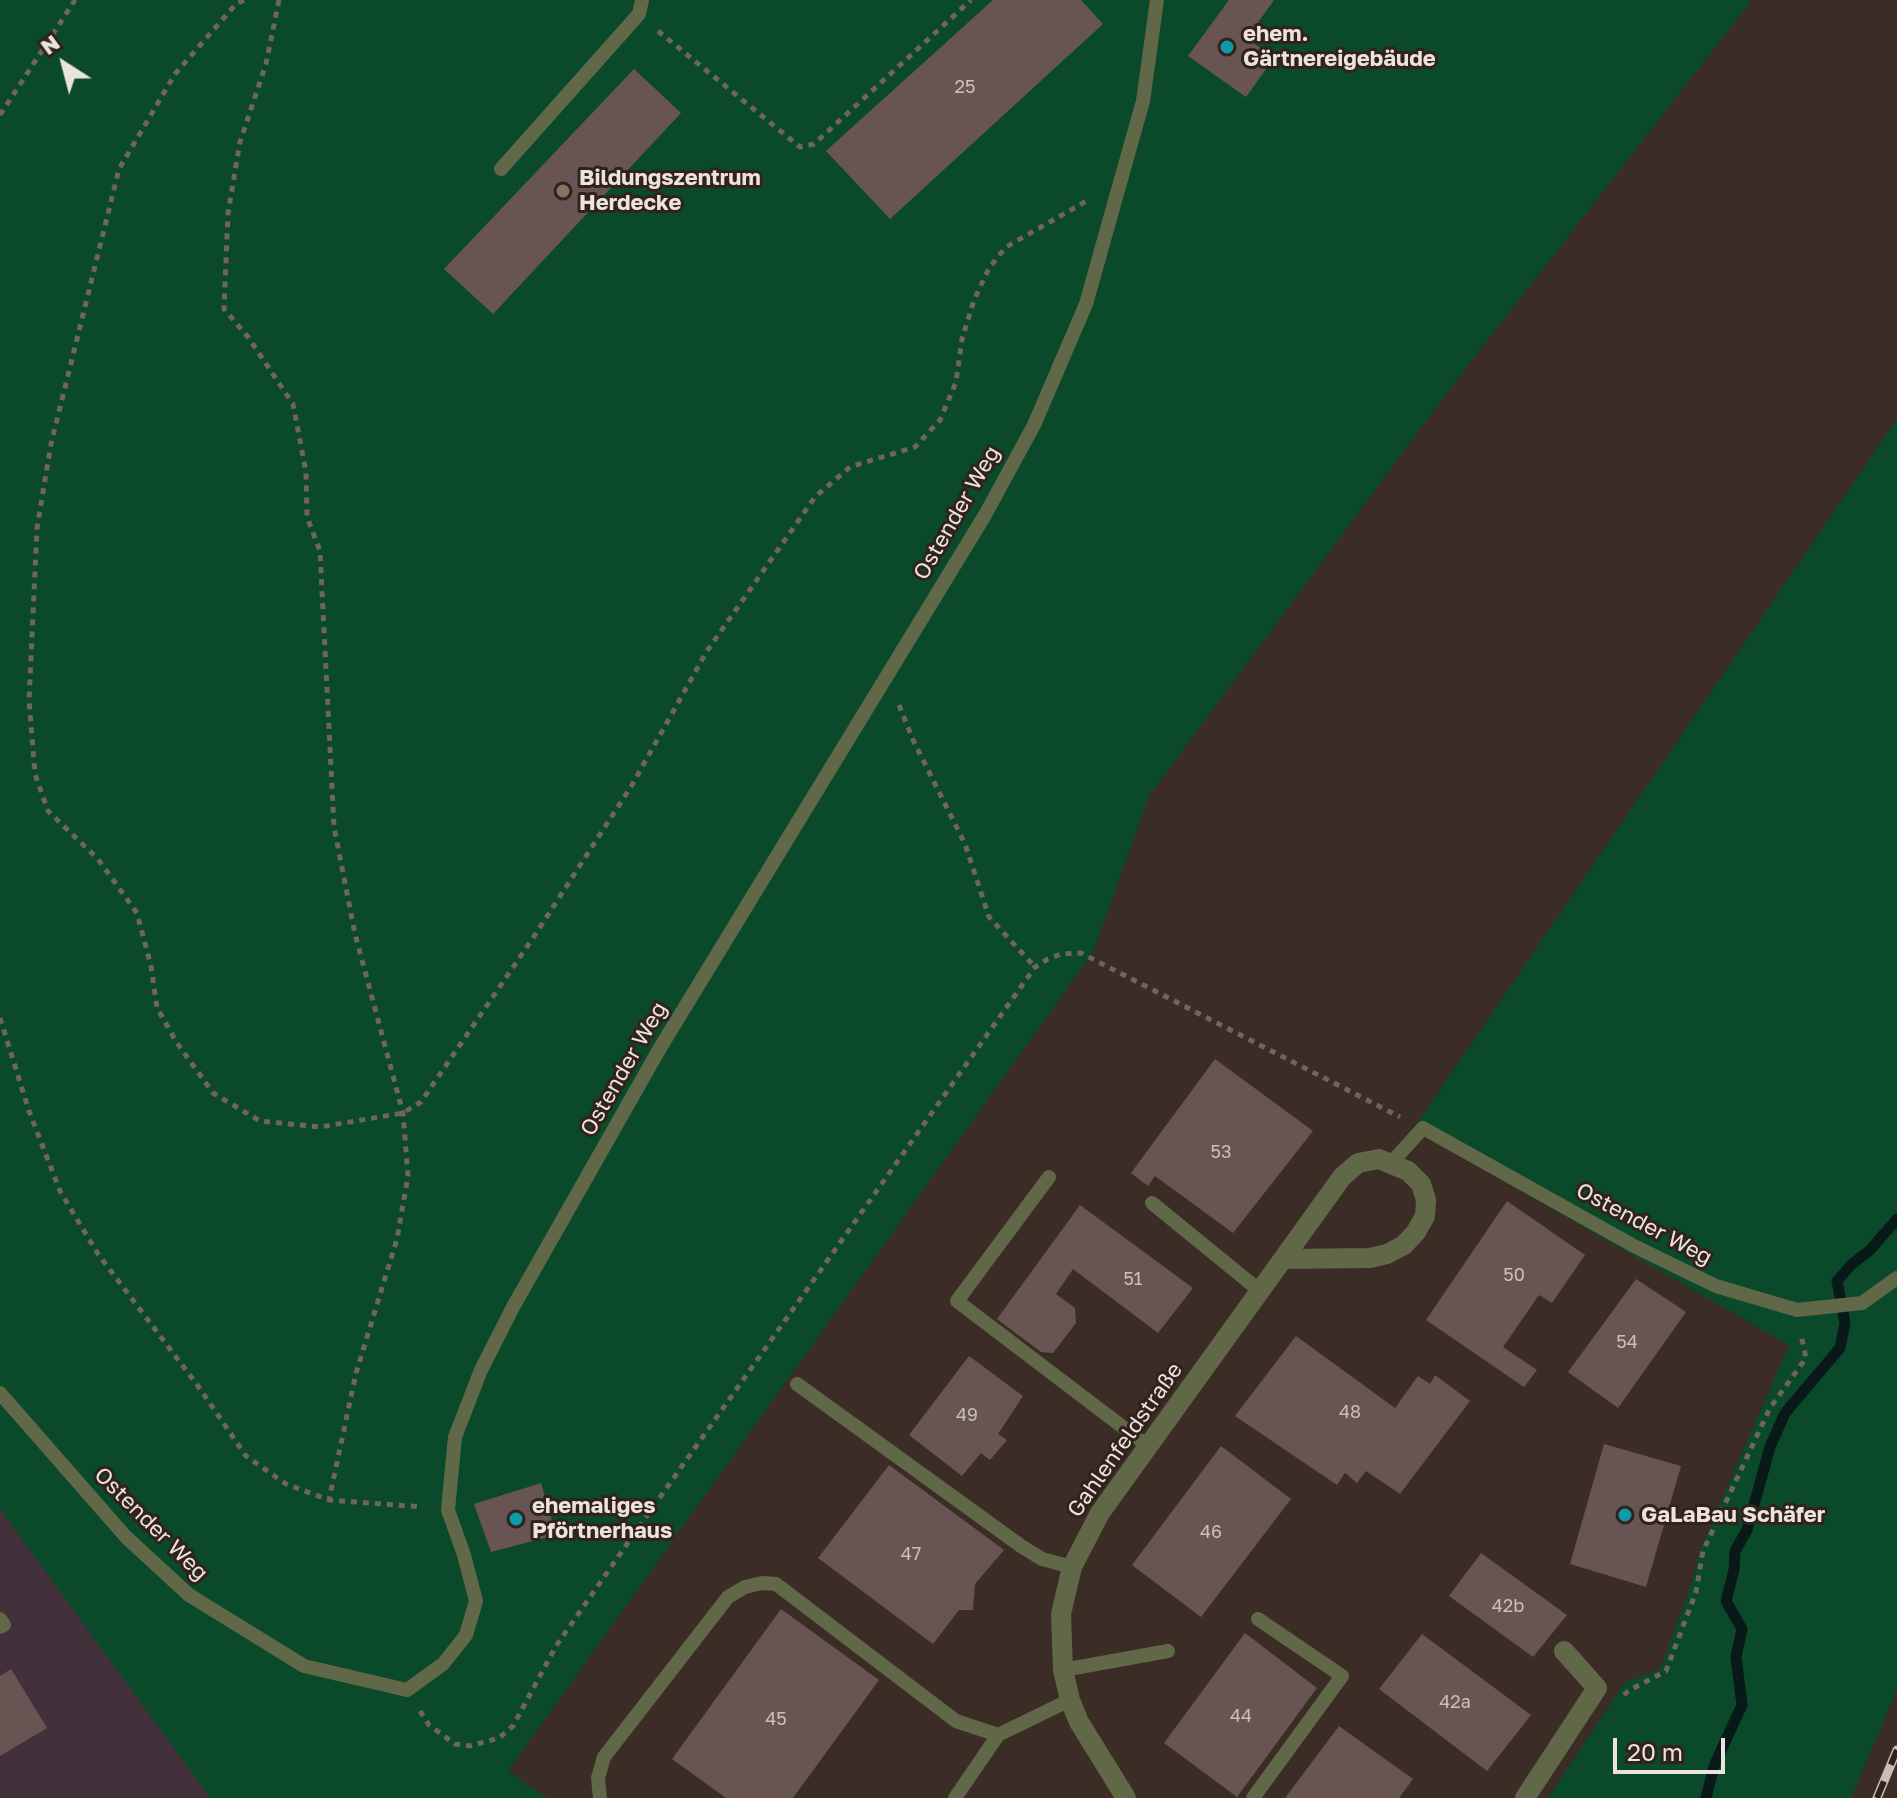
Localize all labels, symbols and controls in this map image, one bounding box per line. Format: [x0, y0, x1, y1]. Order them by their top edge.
place label: ehem. Gärtnereigebäude [1243, 21, 1436, 72]
north arrow [24, 24, 104, 104]
text: N [35, 28, 64, 60]
marker: ehem. Gärtnereigebäude [1218, 38, 1236, 56]
house number: 25 [955, 76, 975, 98]
place label: Bildungszentrum Herdecke [579, 165, 761, 216]
marker: Bildungszentrum Herdecke [554, 182, 572, 200]
street label: Ostender Weg [908, 441, 1006, 585]
street label: Ostender Weg [575, 997, 673, 1141]
house number: 53 [1211, 1141, 1231, 1163]
street label: Ostender Weg [1572, 1177, 1716, 1271]
house number: 50 [1503, 1264, 1525, 1286]
house number: 51 [1123, 1268, 1143, 1290]
house number: 54 [1616, 1331, 1638, 1353]
street label: Gahlenfeldstraße [1062, 1358, 1188, 1522]
house number: 48 [1339, 1401, 1361, 1423]
house number: 49 [956, 1404, 978, 1426]
street label: Ostender Weg [89, 1462, 213, 1586]
place label: ehemaliges Pförtnerhaus [532, 1493, 672, 1544]
place label: GaLaBau Schäfer [1641, 1502, 1825, 1528]
marker: GaLaBau Schäfer [1616, 1506, 1634, 1524]
marker: ehemaliges Pförtnerhaus [507, 1510, 525, 1528]
house number: 46 [1200, 1521, 1222, 1543]
house number: 47 [901, 1543, 921, 1565]
house number: 42b [1492, 1595, 1524, 1617]
house number: 42a [1439, 1691, 1471, 1713]
house number: 44 [1230, 1705, 1252, 1727]
house number: 45 [765, 1708, 787, 1730]
scale bar [1617, 1722, 1729, 1772]
text: 20 m [1627, 1737, 1683, 1766]

